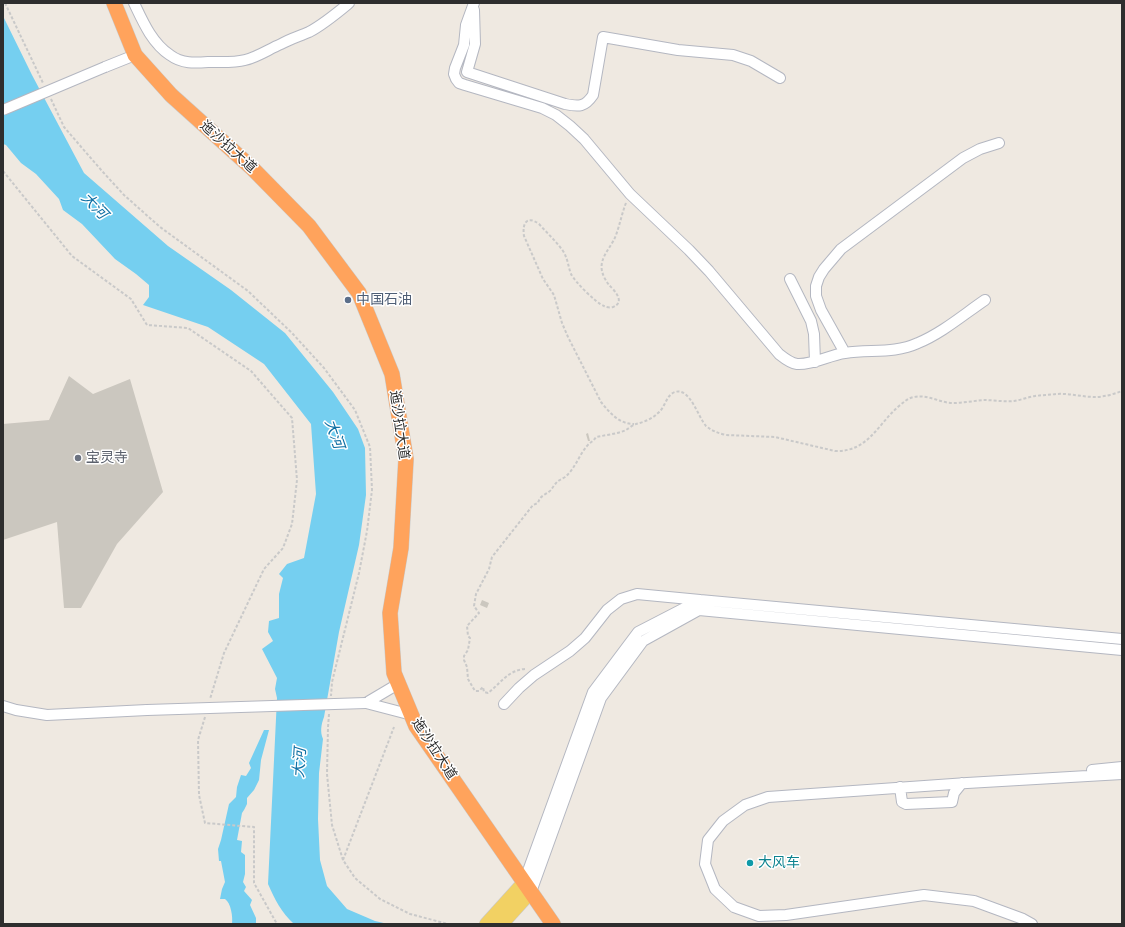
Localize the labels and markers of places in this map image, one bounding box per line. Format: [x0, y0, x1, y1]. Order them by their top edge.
place label: 中国石油 [356, 292, 412, 308]
marker: 中国石油 [343, 295, 353, 305]
place label: 宝灵寺 [86, 450, 128, 466]
marker: 宝灵寺 [73, 453, 83, 463]
place label: 大风车 [758, 855, 800, 871]
marker: 大风车 [745, 858, 755, 868]

